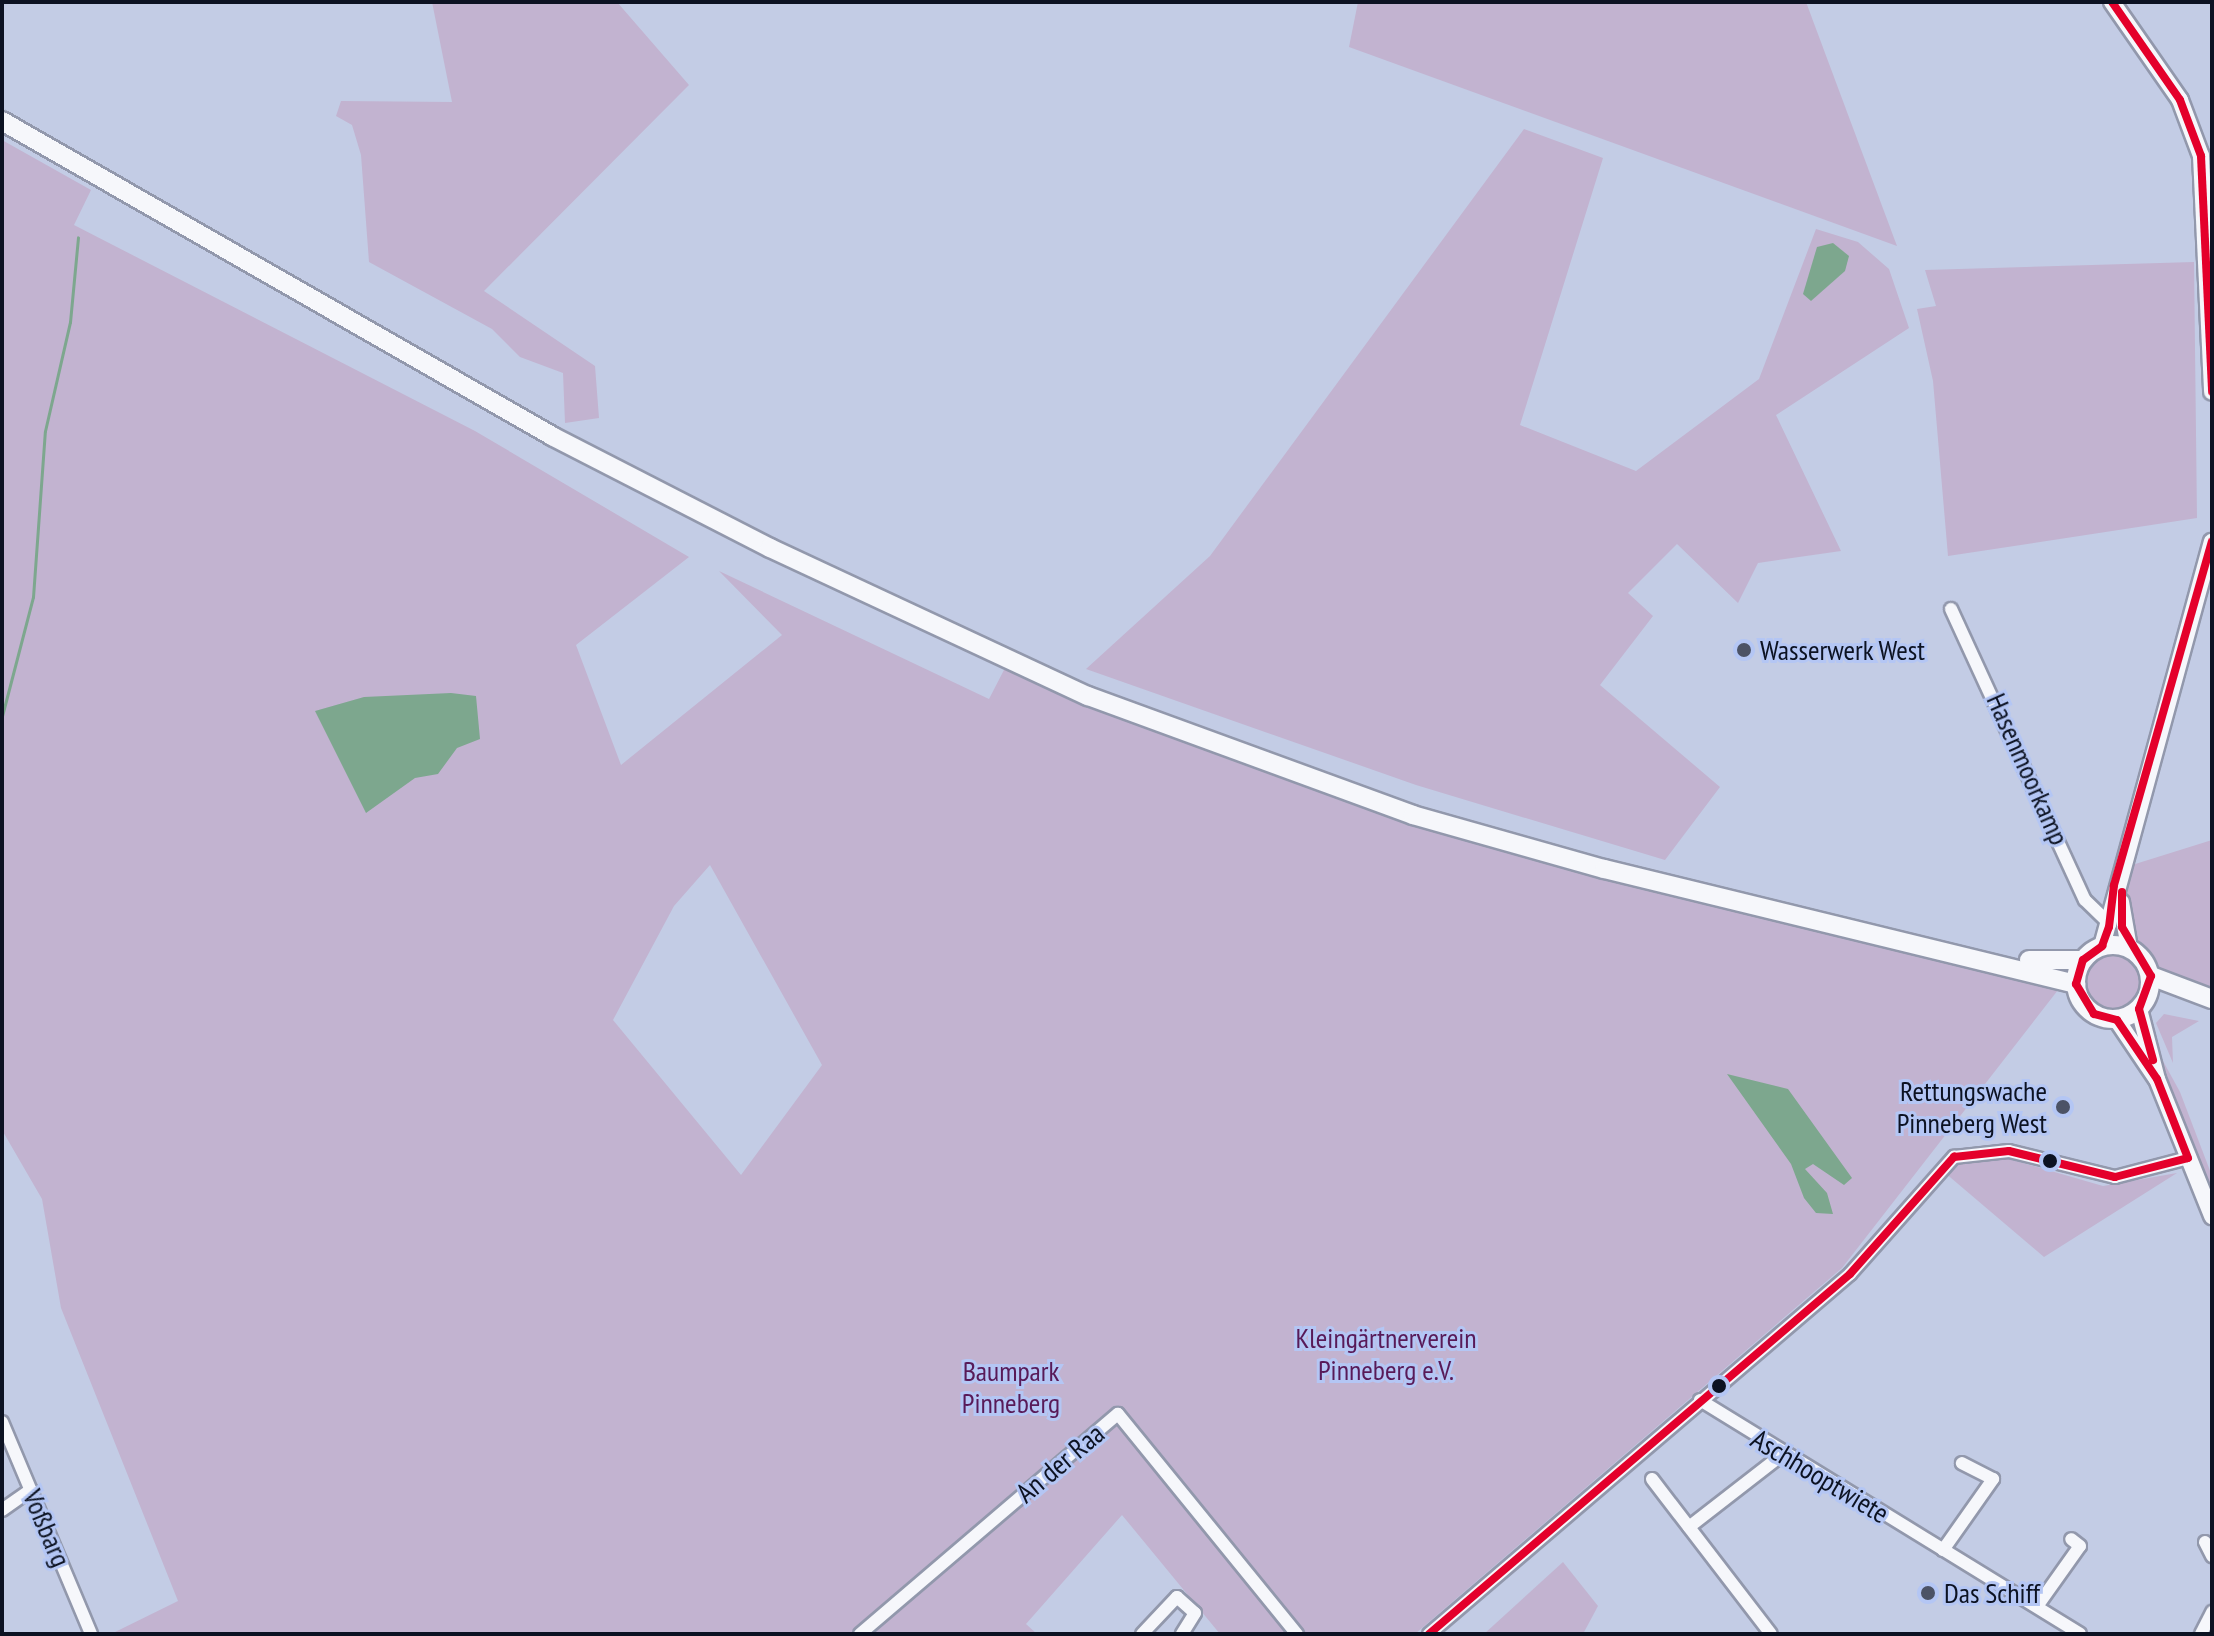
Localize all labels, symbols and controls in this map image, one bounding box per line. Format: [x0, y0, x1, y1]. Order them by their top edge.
place label: Wasserwerk West [1760, 633, 1926, 667]
marker: Wasserwerk West [1735, 641, 1753, 659]
street label: Hasenmoorkamp [1980, 688, 2076, 850]
place label: Rettungswache Pinneberg West [1896, 1074, 2047, 1140]
marker: Rettungswache Pinneberg West [2054, 1098, 2072, 1116]
unlabelled marker [2042, 1153, 2058, 1169]
park label: Kleingärtnerverein Pinneberg e.V. [1295, 1321, 1477, 1387]
park label: Baumpark Pinneberg [962, 1354, 1060, 1420]
unlabelled marker [1711, 1378, 1727, 1394]
street label: An der Raa [1009, 1417, 1111, 1509]
street label: Aschhooptwiete [1745, 1422, 1895, 1530]
street label: Voßbarg [16, 1484, 78, 1572]
place label: Das Schiff [1944, 1576, 2040, 1610]
marker: Das Schiff [1919, 1584, 1937, 1602]

